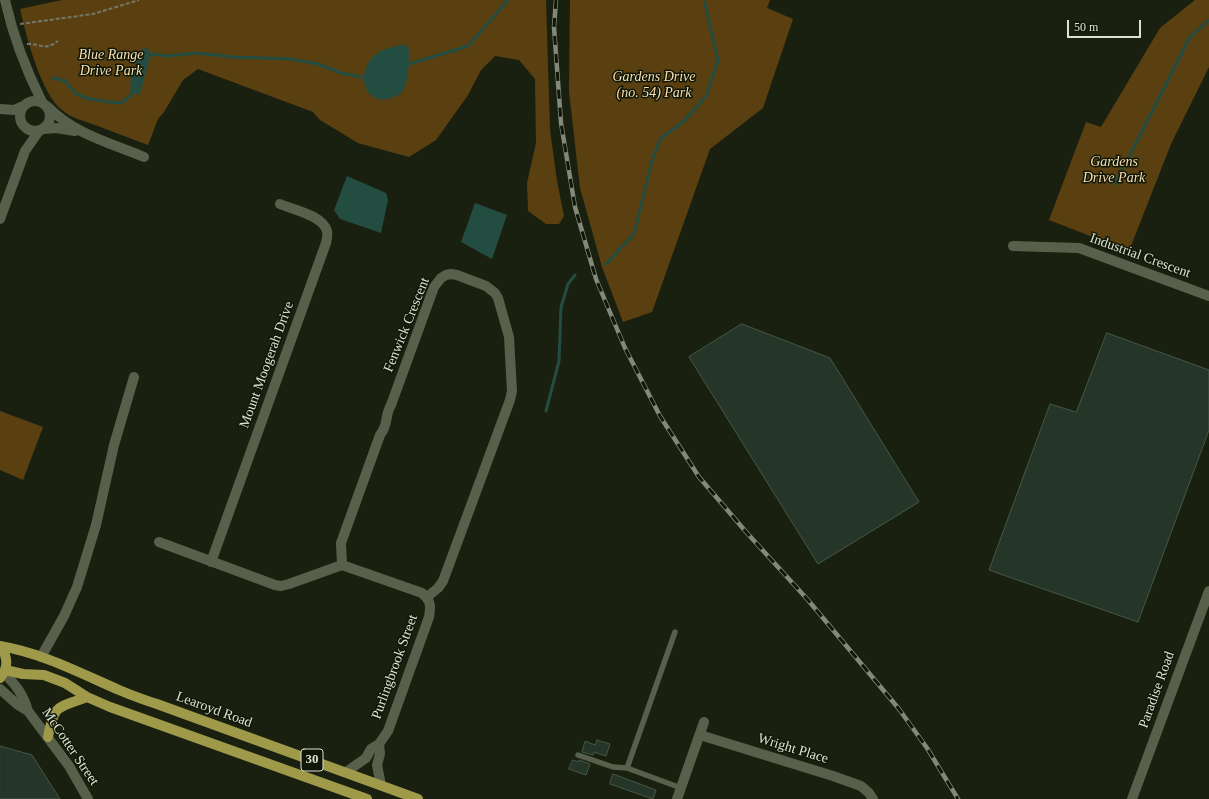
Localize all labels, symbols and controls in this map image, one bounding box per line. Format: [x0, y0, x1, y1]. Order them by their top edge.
scale bar [1069, 12, 1143, 38]
text: 50 m [1074, 20, 1098, 34]
park label: Blue Range Drive Park [79, 47, 143, 80]
park label: Gardens Drive (no. 54) Park [612, 69, 696, 102]
park label: Gardens Drive Park [1083, 154, 1145, 186]
street label: Industrial Crescent [1087, 230, 1193, 282]
street label: Fenwick Crescent [380, 275, 434, 375]
street label: Mount Moogerah Drive [236, 299, 298, 431]
street label: Purlingbrook Street [368, 612, 422, 722]
street label: Paradise Road [1135, 649, 1179, 731]
street label: Learoyd Road [174, 688, 254, 732]
street label: McCotter Street [38, 705, 102, 789]
street label: Wright Place [756, 730, 830, 768]
road number: 30 [301, 749, 323, 771]

